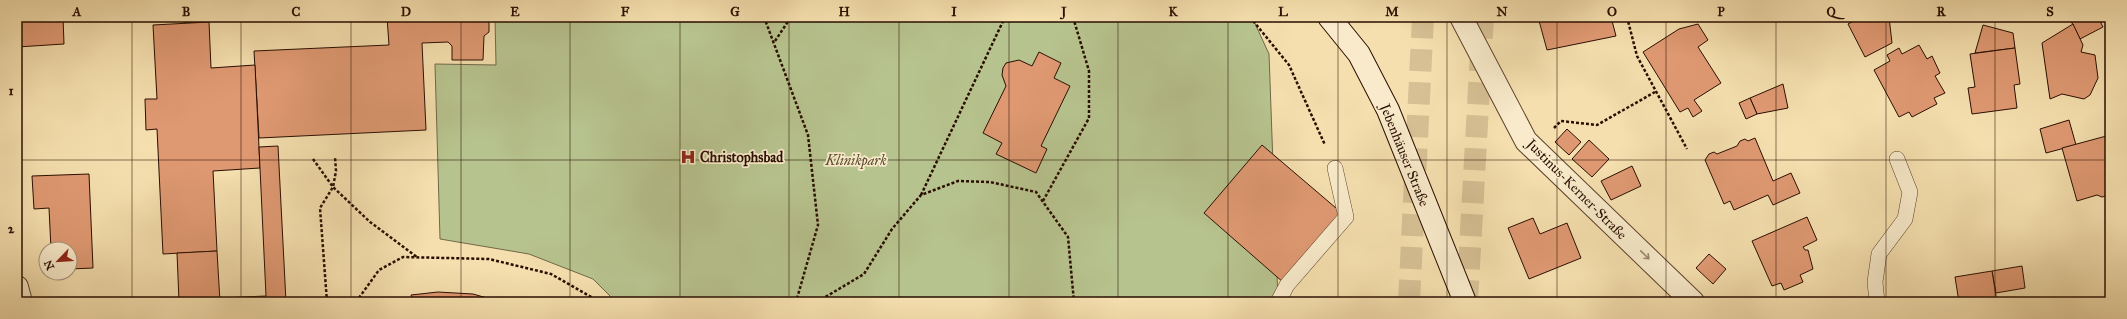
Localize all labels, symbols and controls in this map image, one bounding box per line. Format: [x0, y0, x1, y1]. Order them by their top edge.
text: A [72, 4, 82, 20]
text: B [182, 4, 191, 20]
text: C [292, 4, 301, 20]
text: D [401, 4, 411, 20]
text: E [510, 4, 520, 20]
text: F [621, 4, 630, 20]
text: G [730, 4, 740, 20]
text: H [838, 4, 850, 20]
text: I [951, 4, 957, 20]
text: J [1059, 4, 1067, 20]
text: K [1168, 4, 1178, 20]
text: L [1278, 4, 1288, 20]
text: M [1385, 4, 1399, 20]
text: N [1496, 4, 1508, 20]
text: O [1607, 4, 1617, 20]
text: P [1717, 4, 1725, 20]
text: Q [1826, 4, 1845, 20]
text: R [1936, 4, 1946, 20]
text: S [2046, 4, 2054, 20]
text: 1 [8, 83, 14, 99]
street label: Jebenhäuser Straße [1375, 100, 1433, 209]
street label: Justinus-Kerner-Straße [1521, 134, 1631, 244]
hospital icon: Christophsbad [679, 148, 697, 166]
place label: Christophsbad [700, 149, 784, 167]
park label: Klinikpark [825, 152, 887, 170]
text: 2 [8, 221, 15, 237]
north arrow [38, 241, 78, 281]
one-way arrow [1640, 250, 1650, 260]
text: N [41, 257, 57, 272]

